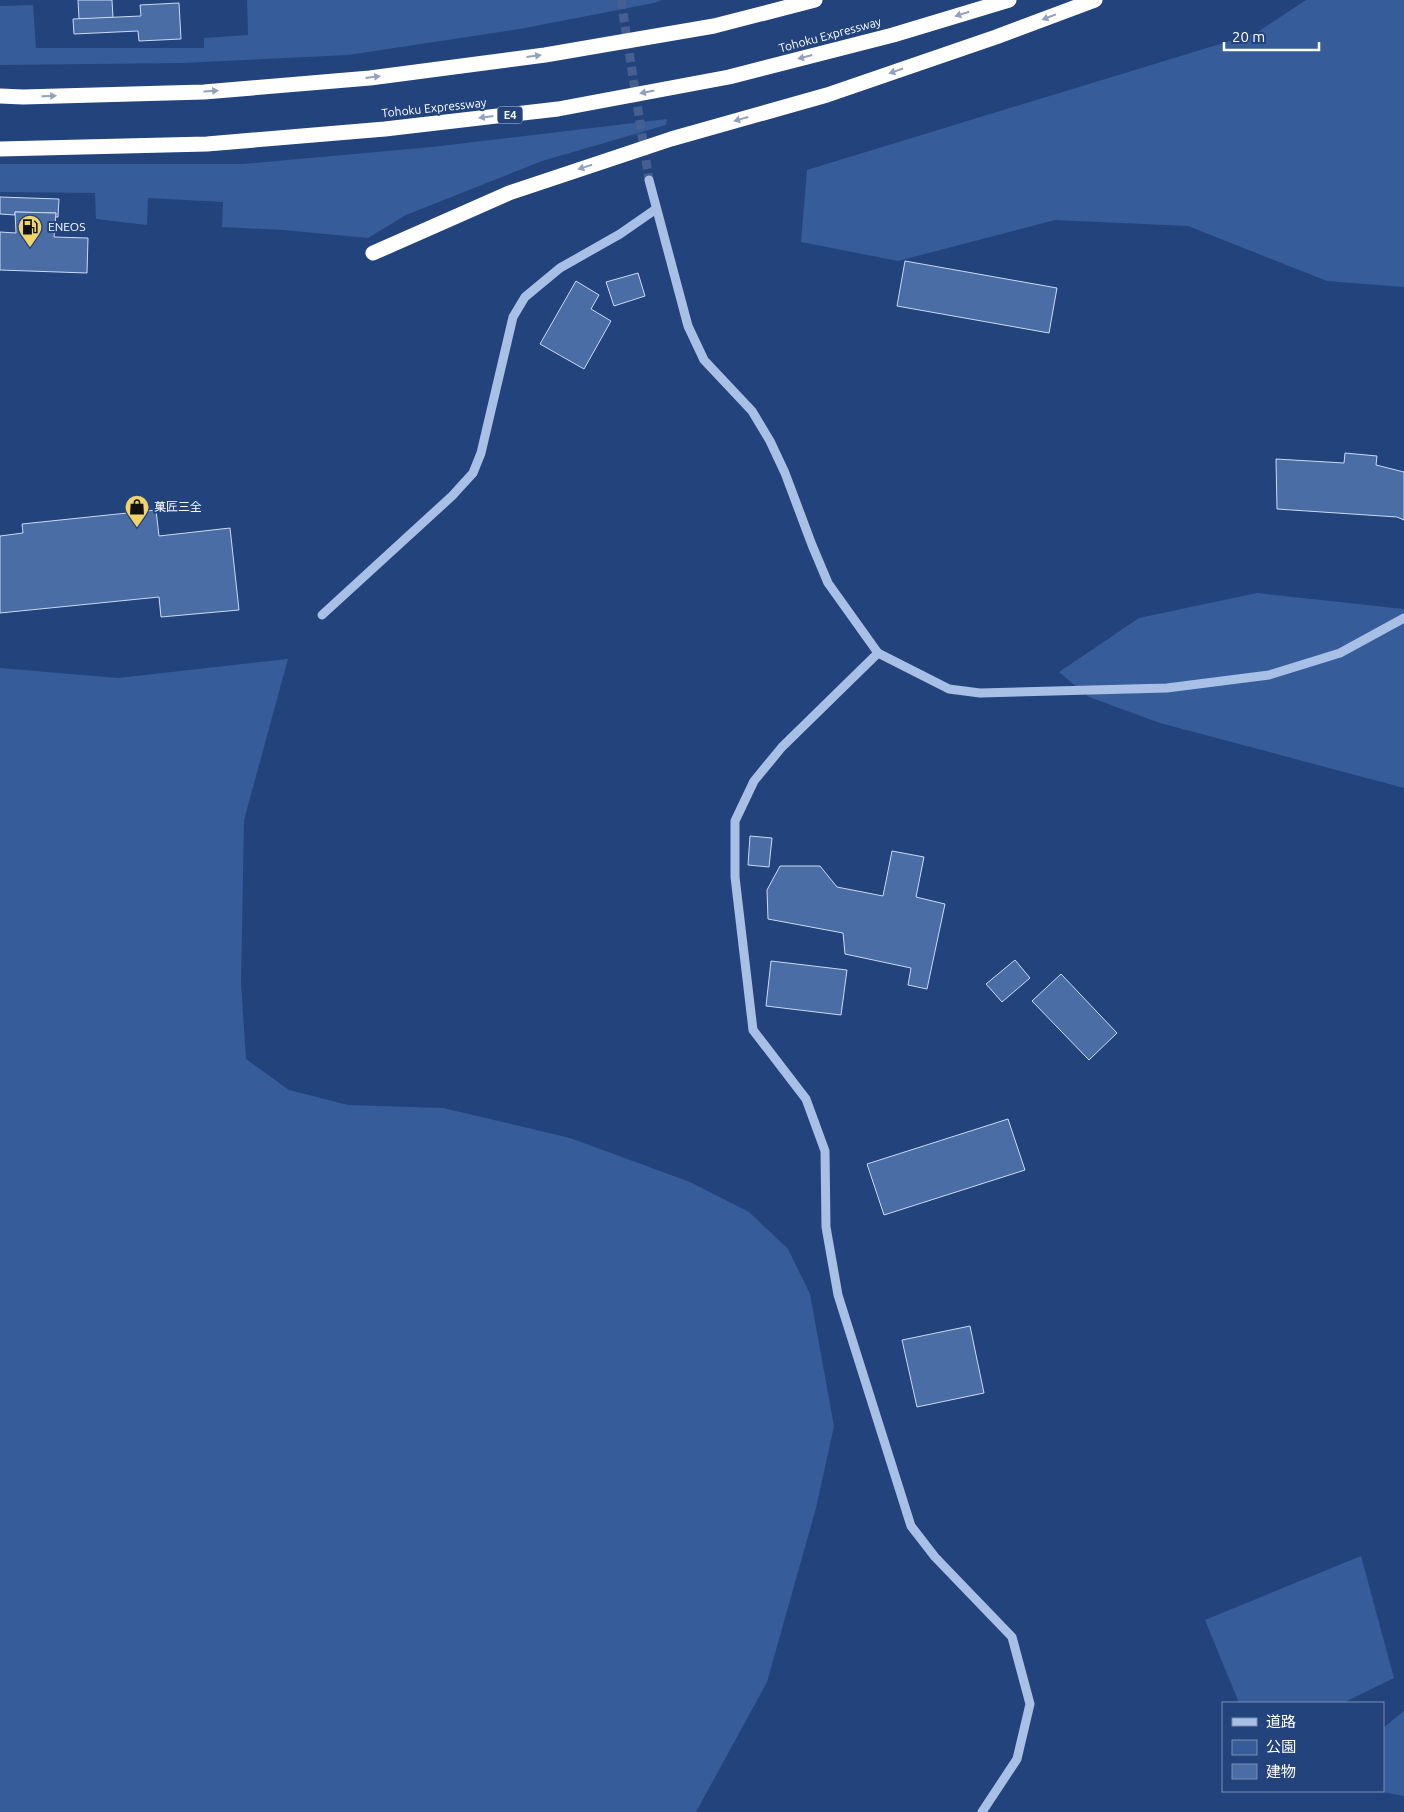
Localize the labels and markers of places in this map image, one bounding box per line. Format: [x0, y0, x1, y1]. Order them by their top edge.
fuel station icon: ENEOS [17, 214, 43, 248]
place label: ENEOS [48, 220, 85, 233]
shop icon: 菓匠三全 [124, 494, 150, 528]
place label: 菓匠三全 [154, 500, 202, 513]

